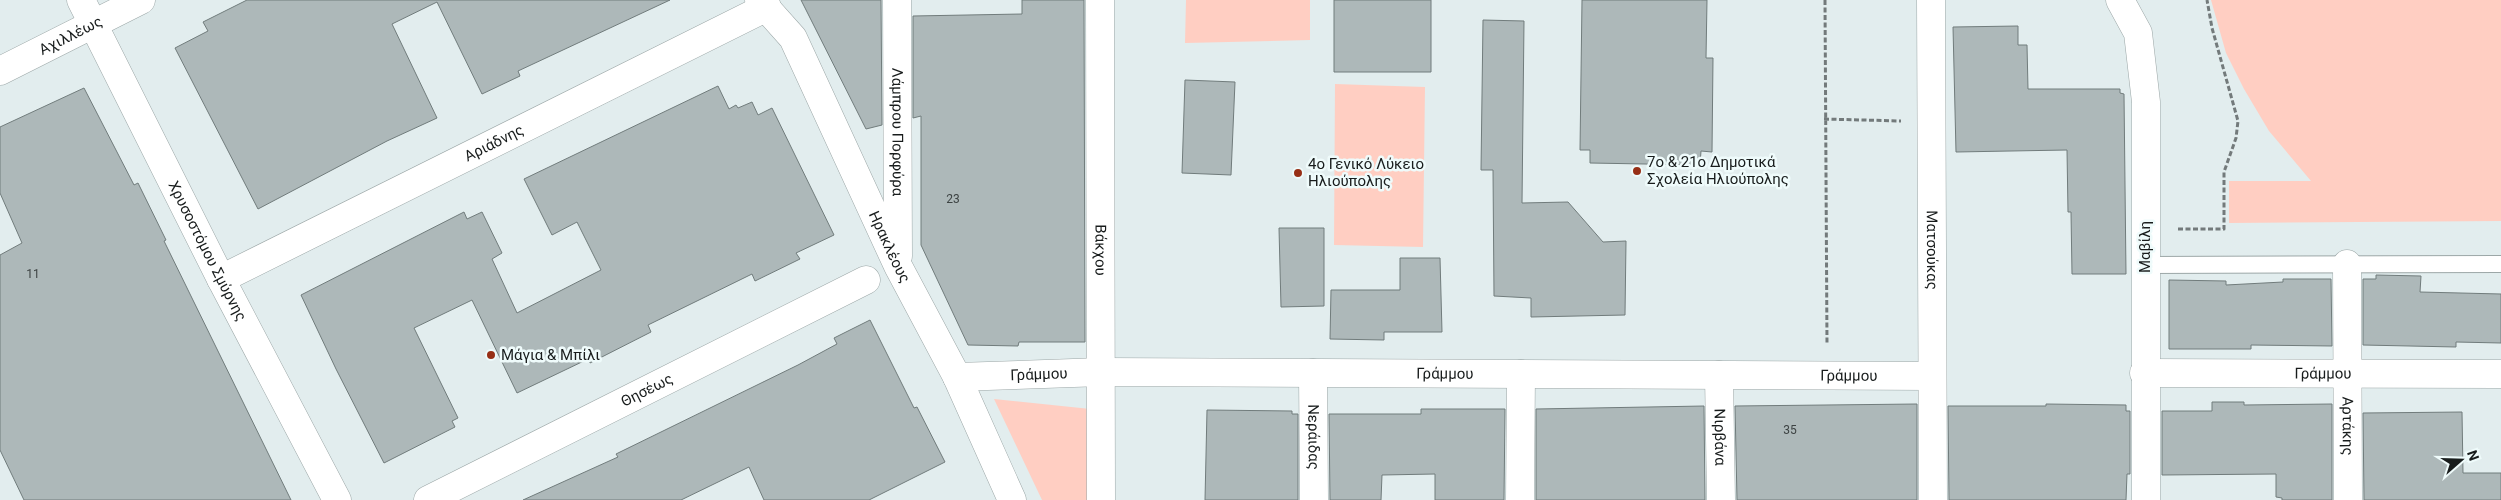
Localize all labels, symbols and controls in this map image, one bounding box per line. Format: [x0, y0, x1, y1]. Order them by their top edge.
street label: Αχιλλέως [36, 12, 105, 59]
street label: Λάμπρου Πορφύρα [888, 68, 907, 197]
street label: Αριάδνης [461, 121, 527, 165]
place label: 7ο & 21ο Δημοτικά Σχολεία Ηλιούπολης [1647, 153, 1789, 188]
place label: 4ο Γενικό Λύκειο Ηλιούπολης [1308, 155, 1424, 190]
marker: 7ο & 21ο Δημοτικά Σχολεία Ηλιούπολης [1631, 165, 1643, 177]
marker: 4ο Γενικό Λύκειο Ηλιούπολης [1292, 167, 1304, 179]
street label: Χρυσοστόμου Σμύρνης [164, 178, 250, 324]
house number: 23 [946, 192, 960, 206]
street label: Ηρακλέους [865, 208, 914, 286]
street label: Ματσούκας [1923, 210, 1941, 290]
street label: Μαβίλη [2136, 221, 2154, 273]
street label: Βάκχου [1091, 224, 1110, 276]
house number: 11 [26, 267, 40, 281]
place label: Μάγια & Μπίλι [501, 346, 600, 364]
marker: Μάγια & Μπίλι [485, 349, 497, 361]
street label: Γράμμου [1010, 364, 1068, 384]
street label: Γράμμου [2294, 364, 2352, 383]
street label: Γράμμου [1416, 365, 1473, 383]
street label: Γράμμου [1820, 366, 1877, 385]
street label: Θησέως [618, 369, 676, 411]
street label: Αρτάκης [2339, 396, 2357, 456]
street label: Νεράιδας [1304, 404, 1323, 470]
street label: Νιρβάνα [1711, 408, 1729, 466]
house number: 35 [1783, 423, 1797, 437]
north arrow [2436, 435, 2486, 485]
text: N [2464, 448, 2482, 463]

